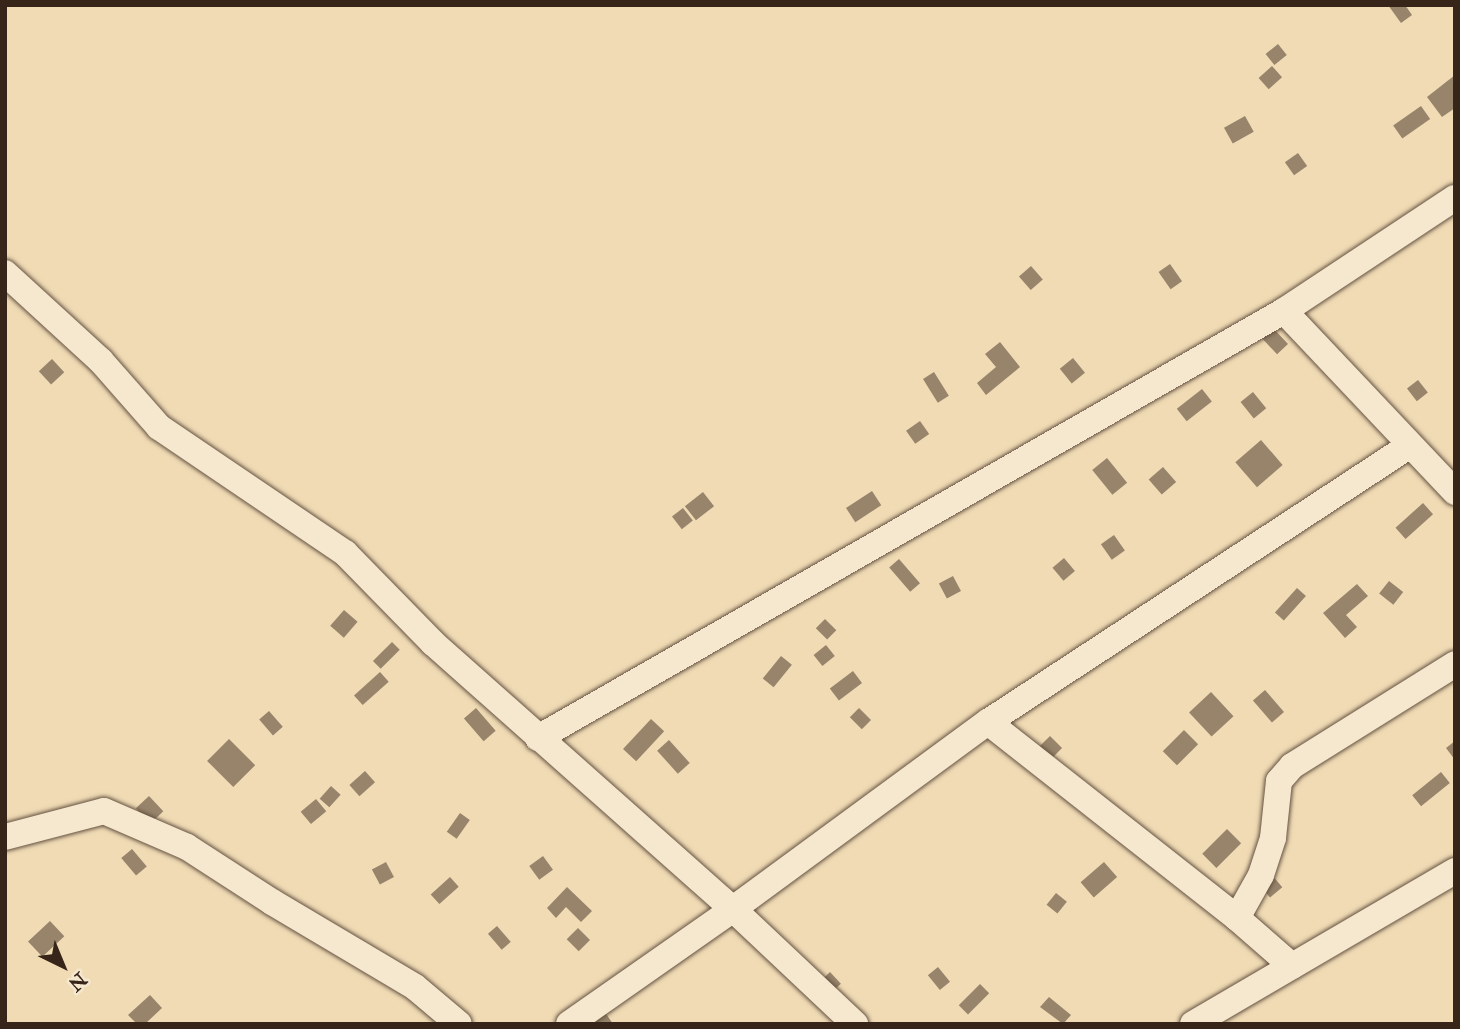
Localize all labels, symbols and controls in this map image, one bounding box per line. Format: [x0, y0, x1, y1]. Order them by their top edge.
north arrow [28, 931, 98, 1001]
text: N [63, 967, 92, 996]

